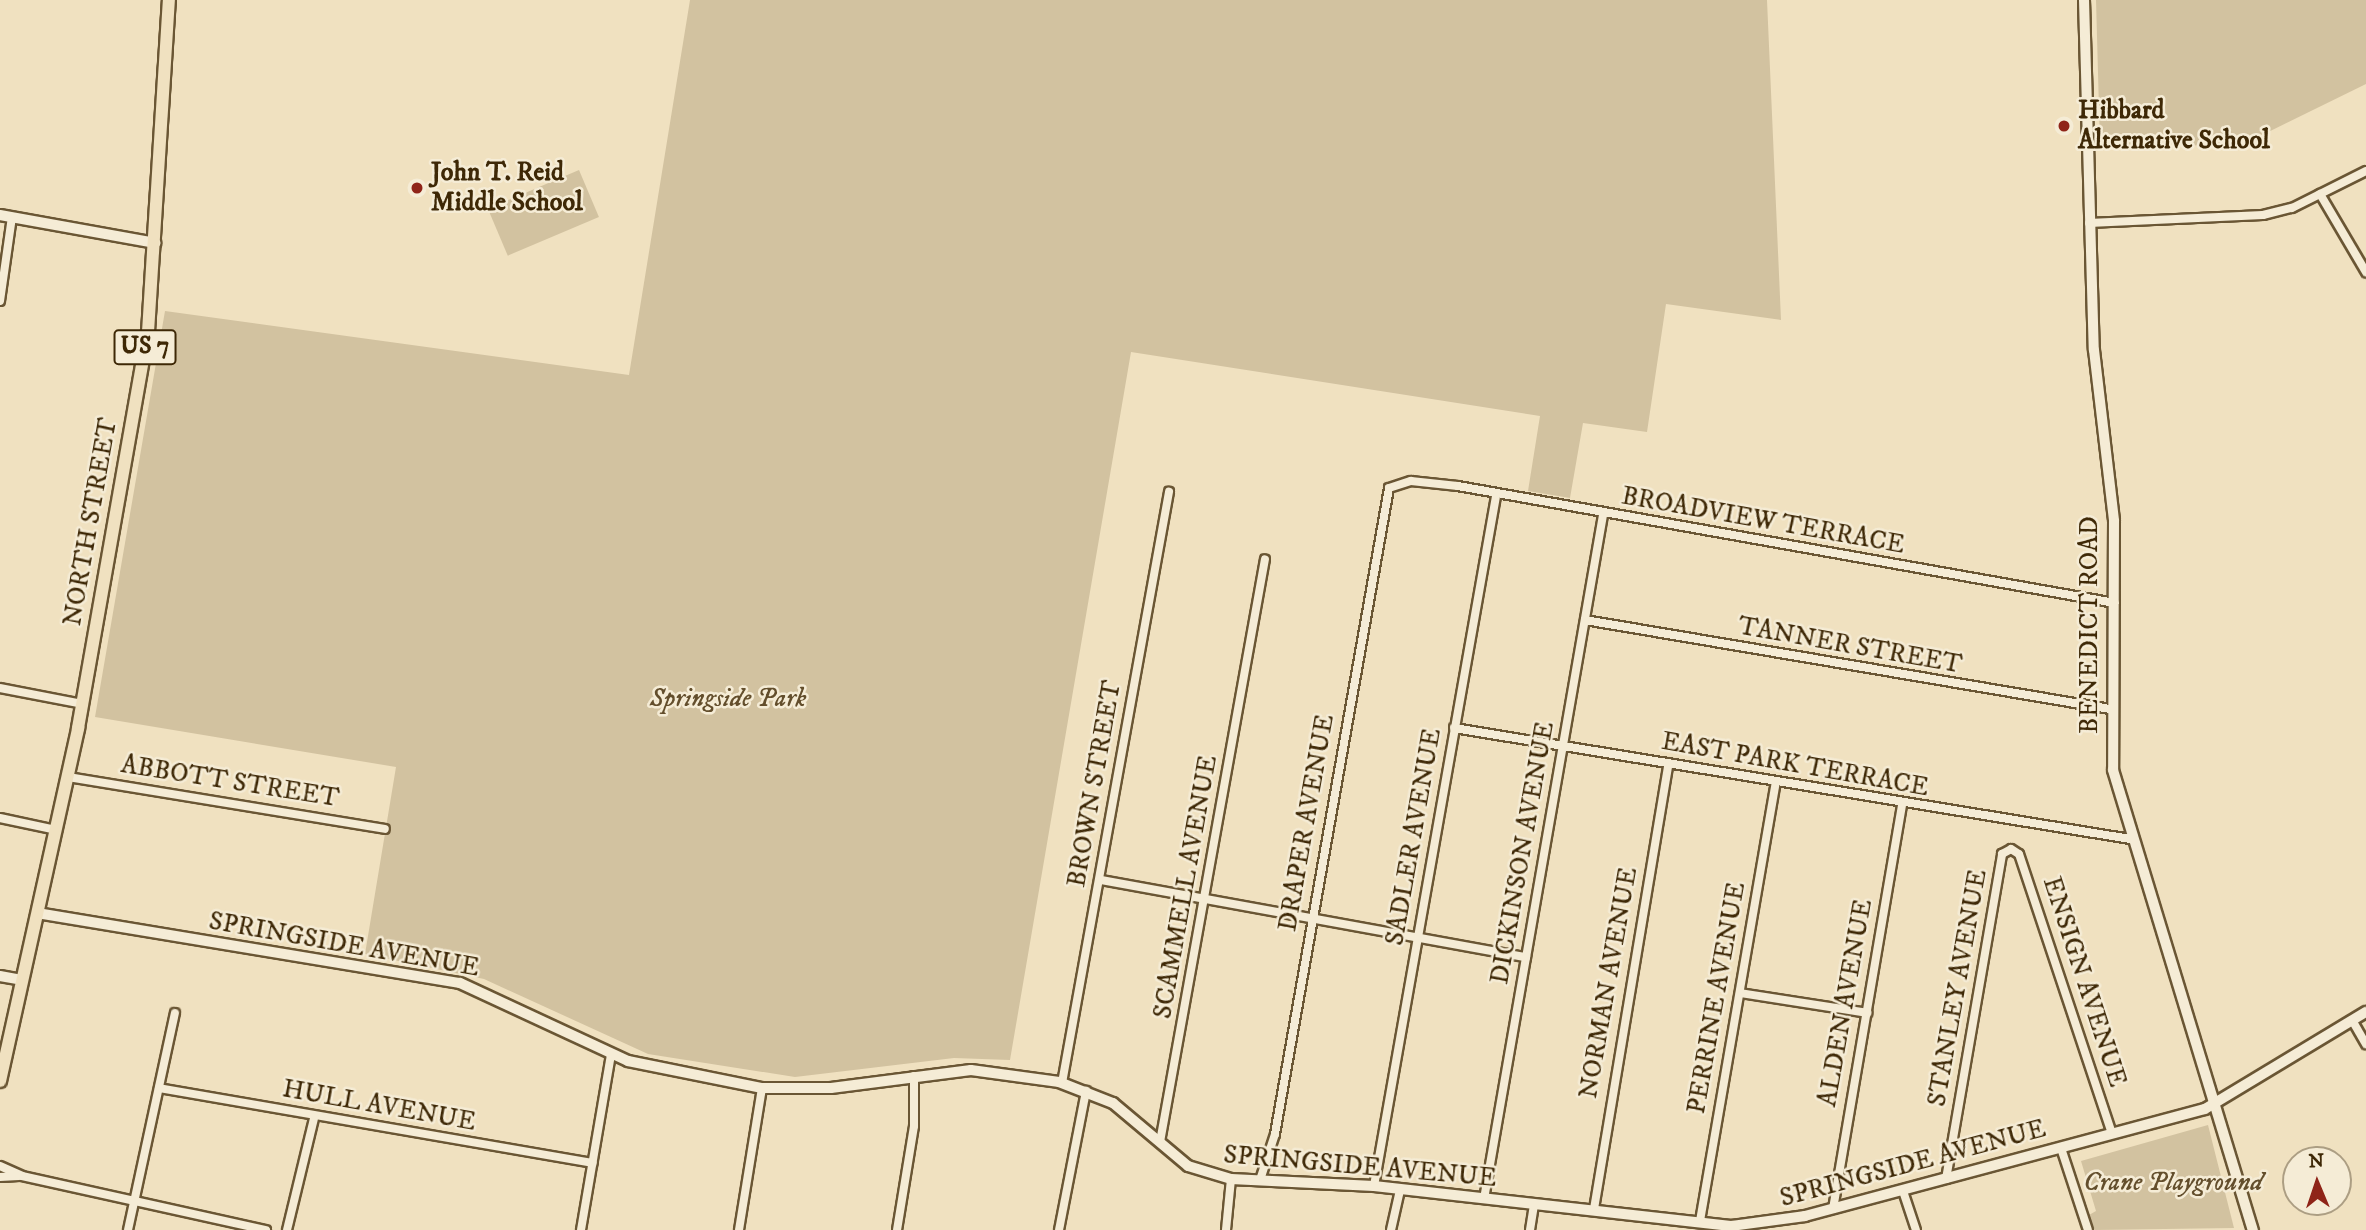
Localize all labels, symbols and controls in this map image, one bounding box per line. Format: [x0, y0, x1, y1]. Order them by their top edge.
place label: Hibbard Alternative School [2078, 95, 2270, 156]
marker: Hibbard Alternative School [2056, 118, 2072, 134]
place label: John T. Reid Middle School [431, 157, 583, 218]
marker: John T. Reid Middle School [409, 180, 425, 196]
road number: US 7 [114, 326, 176, 368]
street label: NORTH STREET [57, 416, 125, 628]
street label: BROADVIEW TERRACE [1619, 481, 1907, 561]
street label: BENEDICT ROAD [2074, 516, 2106, 734]
street label: TANNER STREET [1736, 611, 1964, 681]
street label: BROWN STREET [1061, 678, 1129, 890]
park label: Springside Park [650, 683, 806, 715]
street label: DRAPER AVENUE [1273, 712, 1341, 934]
street label: DICKINSON AVENUE [1485, 719, 1561, 987]
street label: SADLER AVENUE [1380, 726, 1448, 948]
street label: EAST PARK TERRACE [1659, 726, 1931, 804]
street label: ABBOTT STREET [119, 749, 341, 815]
street label: SCAMMELL AVENUE [1147, 753, 1225, 1021]
street label: NORMAN AVENUE [1573, 865, 1645, 1101]
street label: STANLEY AVENUE [1922, 867, 1994, 1109]
street label: ENSIGN AVENUE [2035, 873, 2133, 1091]
street label: PERRINE AVENUE [1681, 880, 1753, 1116]
street label: ALDEN AVENUE [1812, 897, 1880, 1109]
street label: SPRINGSIDE AVENUE [206, 906, 482, 984]
street label: HULL AVENUE [280, 1074, 478, 1138]
street label: SPRINGSIDE AVENUE [1777, 1113, 2049, 1215]
street label: SPRINGSIDE AVENUE [1222, 1140, 1498, 1194]
north arrow [2282, 1146, 2352, 1216]
text: N [2308, 1150, 2325, 1173]
park label: Crane Playground [2083, 1167, 2263, 1199]

